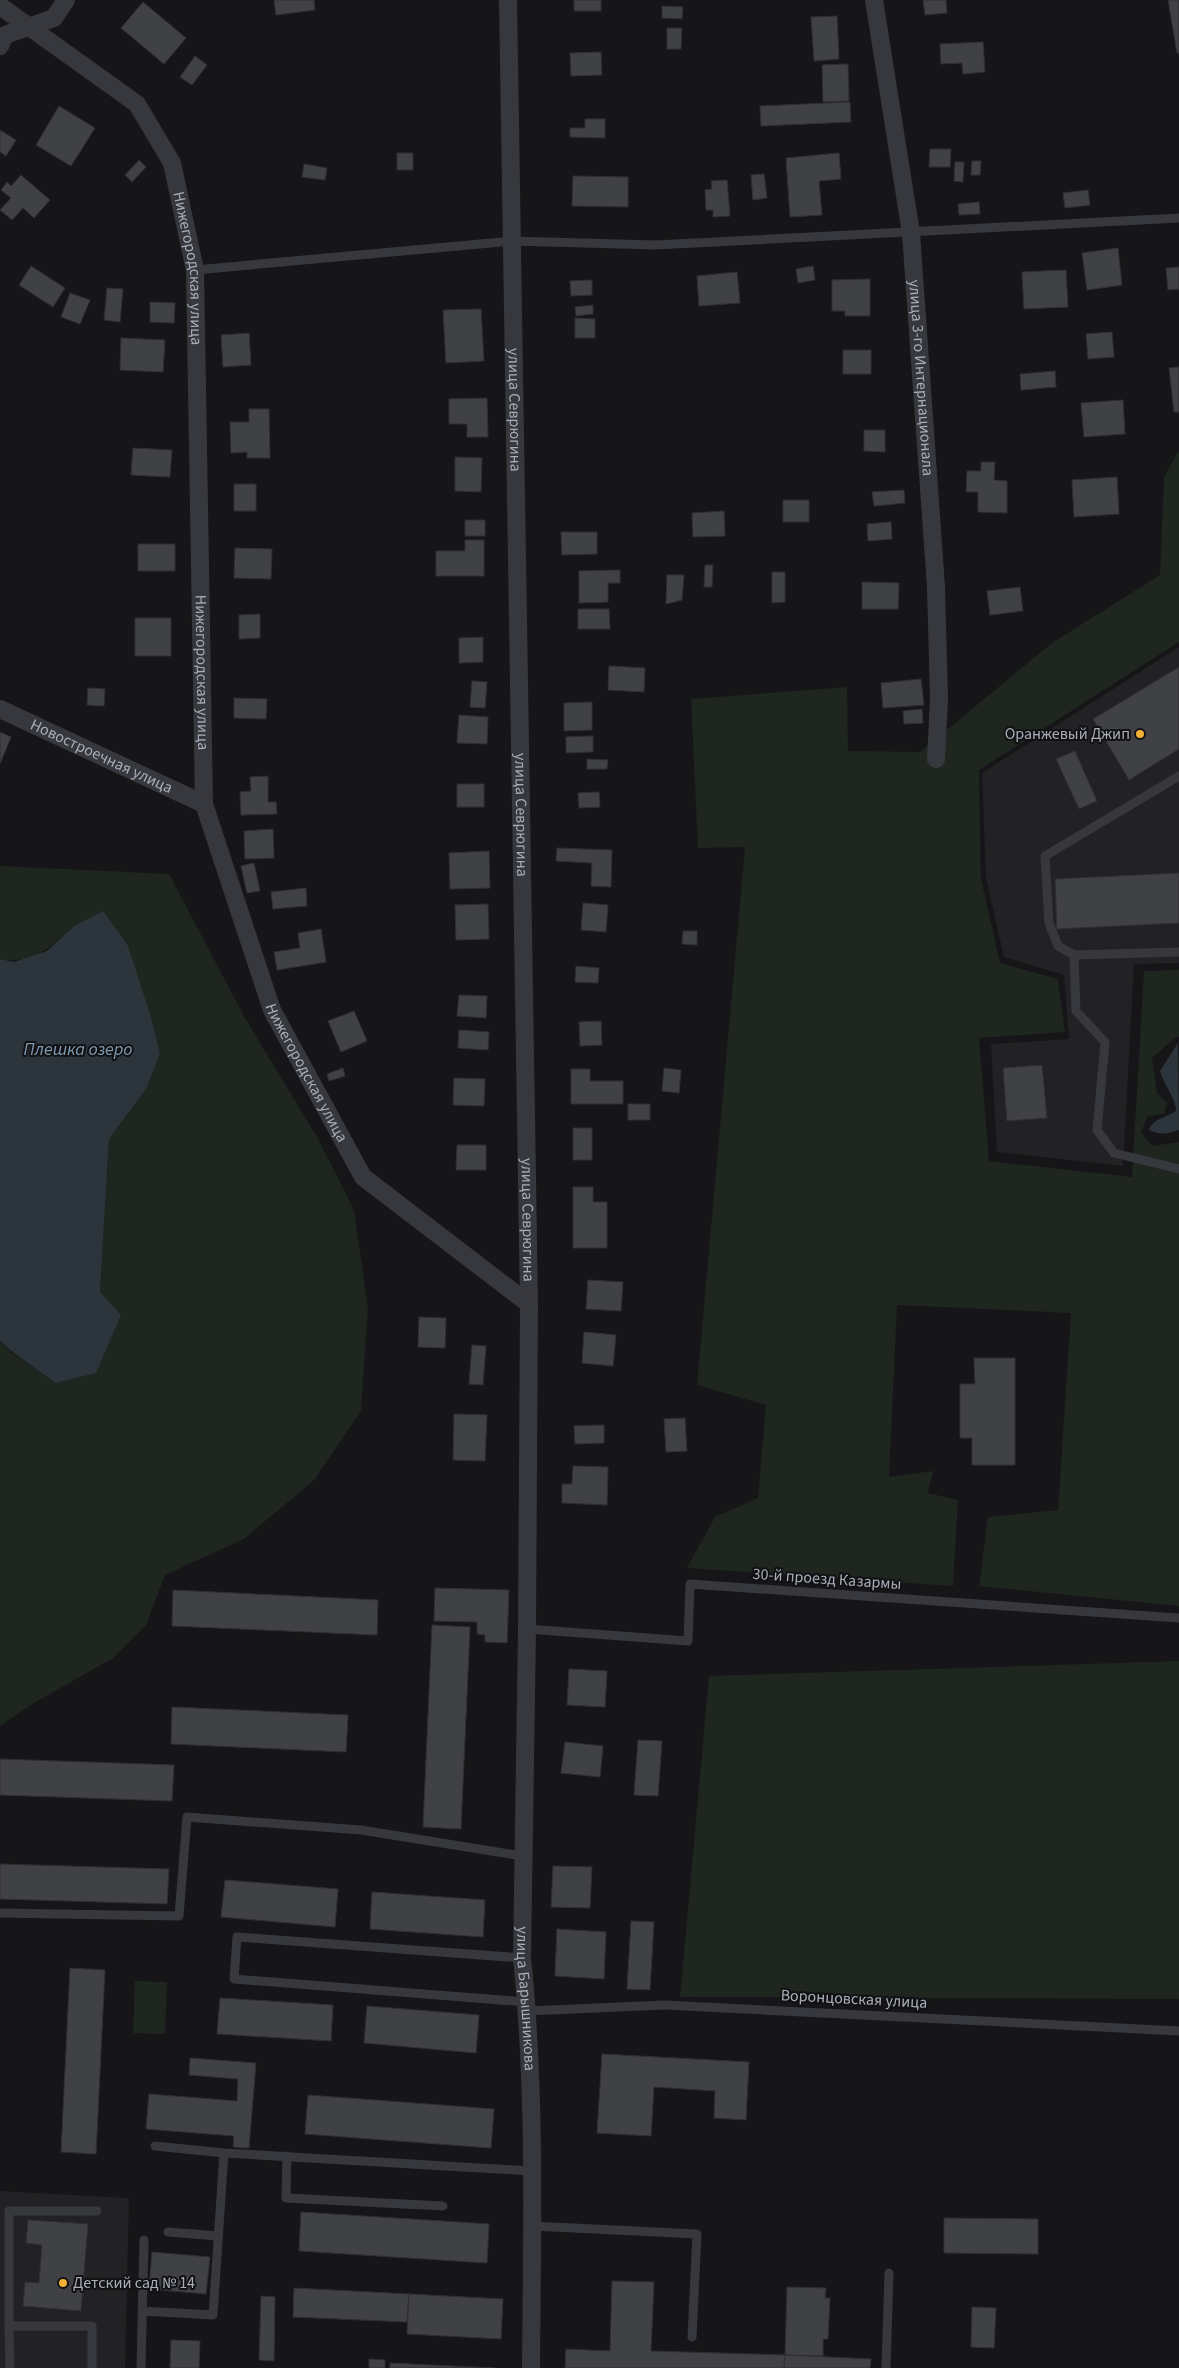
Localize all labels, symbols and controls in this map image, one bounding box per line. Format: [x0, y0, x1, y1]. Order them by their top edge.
street label: Нижегородская улица [167, 189, 207, 345]
street label: улица 3-го Интернационала [903, 279, 939, 477]
street label: улица Севрюгина [503, 348, 527, 472]
street label: Нижегородская улица [189, 595, 214, 750]
street label: Новостроечная улица [27, 714, 176, 799]
place label: Оранжевый Джип [1005, 723, 1130, 745]
marker: Оранжевый Джип [1134, 728, 1146, 740]
street label: улица Севрюгина [509, 753, 533, 877]
street label: Нижегородская улица [260, 1001, 353, 1146]
water label: Плешка озеро [23, 1037, 133, 1062]
street label: улица Севрюгина [516, 1158, 540, 1282]
street label: 30-й проезд Казармы [752, 1563, 902, 1595]
street label: улица Барышникова [511, 1926, 541, 2071]
street label: Воронцовская улица [780, 1984, 928, 2014]
place label: Детский сад № 14 [73, 2272, 195, 2294]
marker: Детский сад № 14 [57, 2277, 69, 2289]

